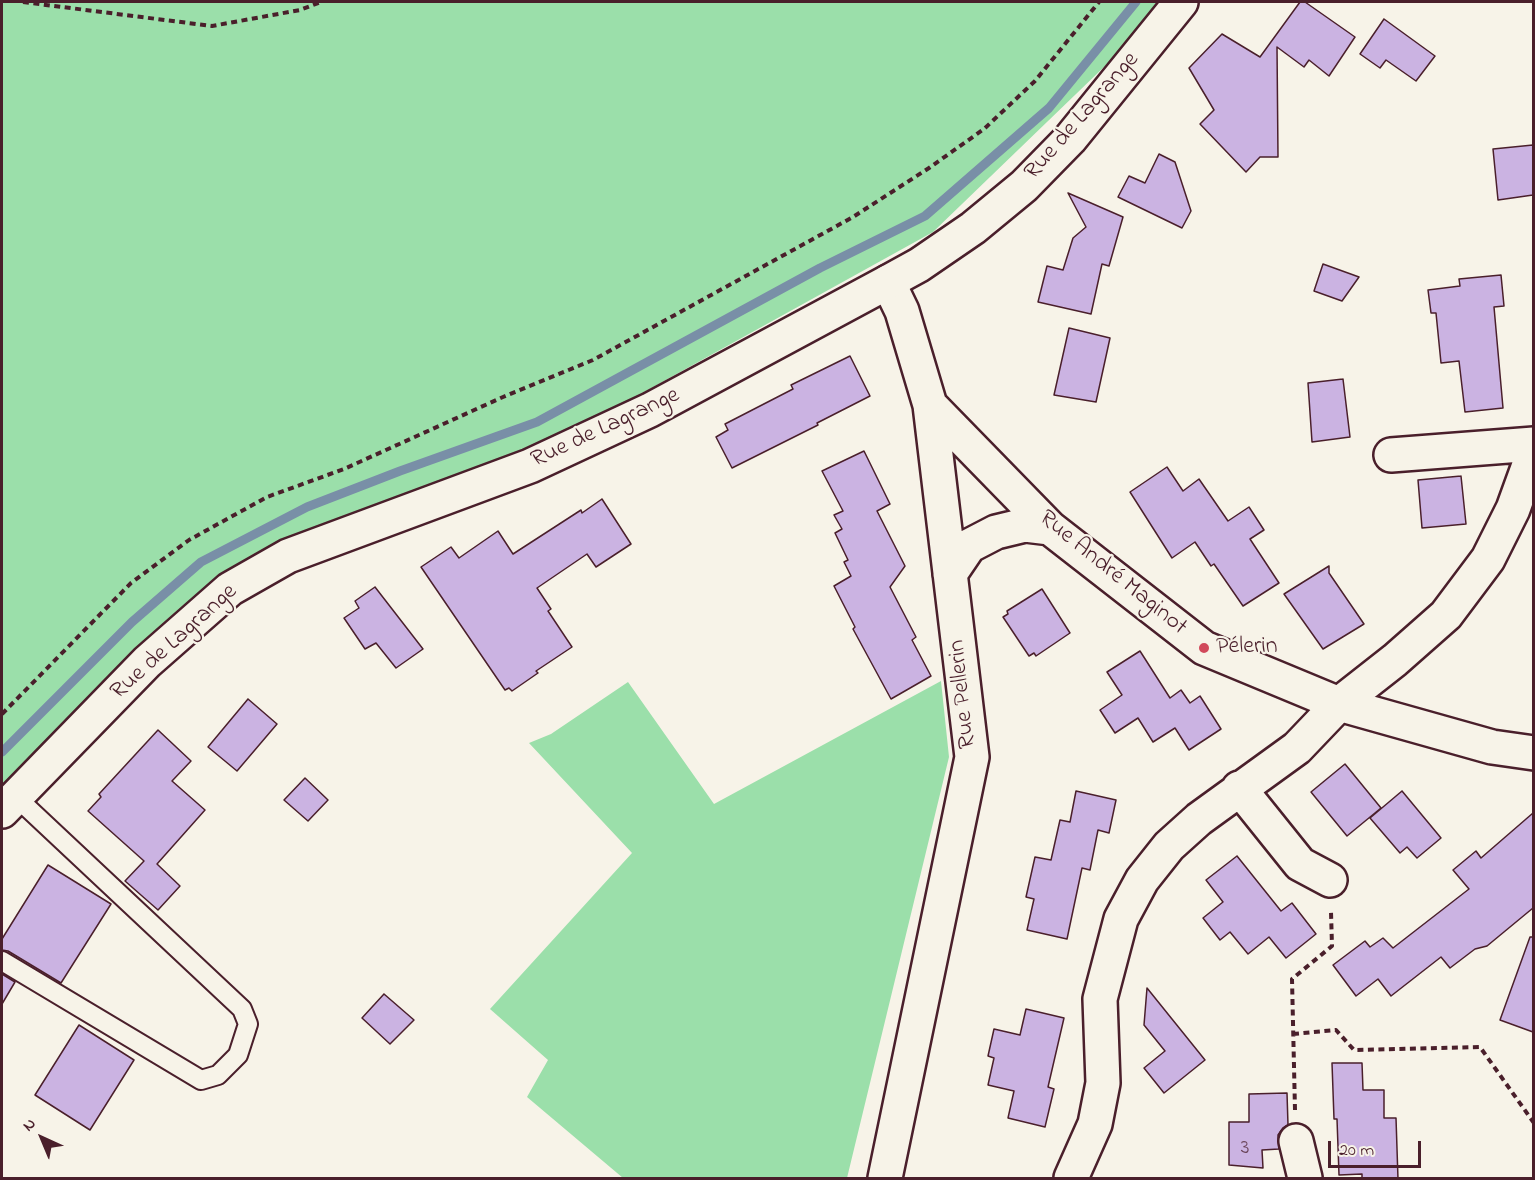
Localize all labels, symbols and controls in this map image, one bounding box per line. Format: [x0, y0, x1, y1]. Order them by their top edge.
street label: Rue de Lagrange [1020, 47, 1146, 187]
street label: Rue de Lagrange [527, 382, 685, 476]
street label: Rue André Maginot [1032, 505, 1192, 643]
street label: Rue de Lagrange [106, 579, 244, 707]
place label: Pélerin [1216, 634, 1278, 662]
street label: Rue Pellerin [944, 638, 984, 750]
marker: Pélerin [1197, 641, 1211, 655]
north arrow [12, 1108, 72, 1168]
text: N [17, 1113, 42, 1137]
scale bar [1331, 1129, 1424, 1167]
house number: 3 [1241, 1137, 1249, 1163]
text: 20 m [1339, 1138, 1374, 1164]

